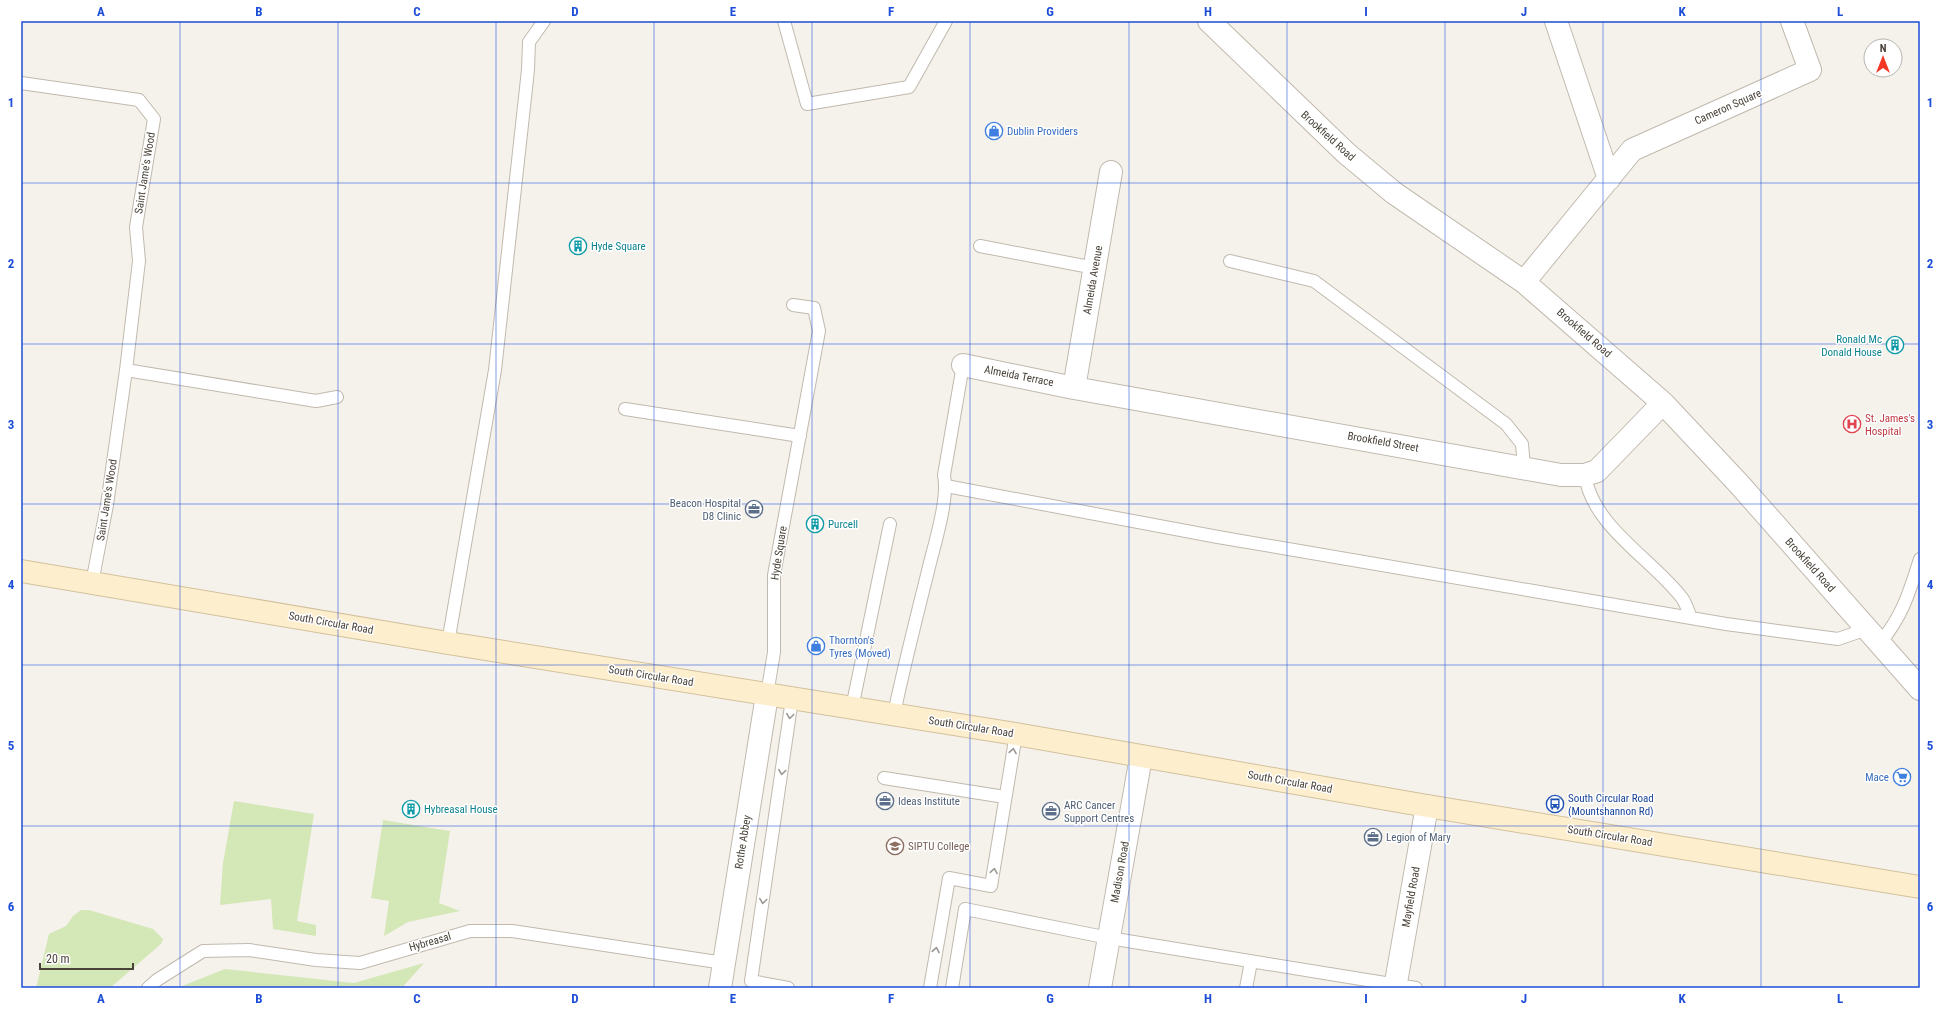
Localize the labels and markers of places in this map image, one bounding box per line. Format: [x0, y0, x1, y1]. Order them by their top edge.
shop icon: Dublin Providers [984, 121, 1004, 141]
place label: Dublin Providers [1007, 125, 1078, 138]
building icon: Hyde Square [568, 236, 588, 256]
place label: Hyde Square [591, 240, 646, 253]
place label: Ronald Mc Donald House [1821, 333, 1882, 359]
building icon: Ronald Mc Donald House [1885, 335, 1905, 355]
place label: St. James's Hospital [1865, 412, 1915, 438]
hospital icon: St. James's Hospital [1842, 414, 1862, 434]
place label: Beacon Hospital D8 Clinic [670, 497, 741, 523]
office icon: Beacon Hospital D8 Clinic [744, 499, 764, 519]
building icon: Purcell [805, 514, 825, 534]
place label: Purcell [828, 518, 858, 531]
place label: Thornton's Tyres (Moved) [829, 634, 891, 660]
shop icon: Thornton's Tyres (Moved) [806, 636, 826, 656]
supermarket icon: Mace [1892, 767, 1912, 787]
place label: Mace [1865, 771, 1889, 784]
office icon: Ideas Institute [875, 791, 895, 811]
place label: South Circular Road (Mountshannon Rd) [1568, 792, 1654, 818]
bus stop icon: South Circular Road (Mountshannon Rd) [1545, 794, 1565, 814]
place label: Ideas Institute [898, 795, 960, 808]
building icon: Hybreasal House [401, 799, 421, 819]
place label: ARC Cancer Support Centres [1064, 799, 1134, 825]
office icon: ARC Cancer Support Centres [1041, 801, 1061, 821]
place label: Hybreasal House [424, 803, 498, 816]
office icon: Legion of Mary [1363, 827, 1383, 847]
place label: Legion of Mary [1386, 831, 1451, 844]
school or university icon: SIPTU College [885, 836, 905, 856]
place label: SIPTU College [908, 840, 970, 853]

